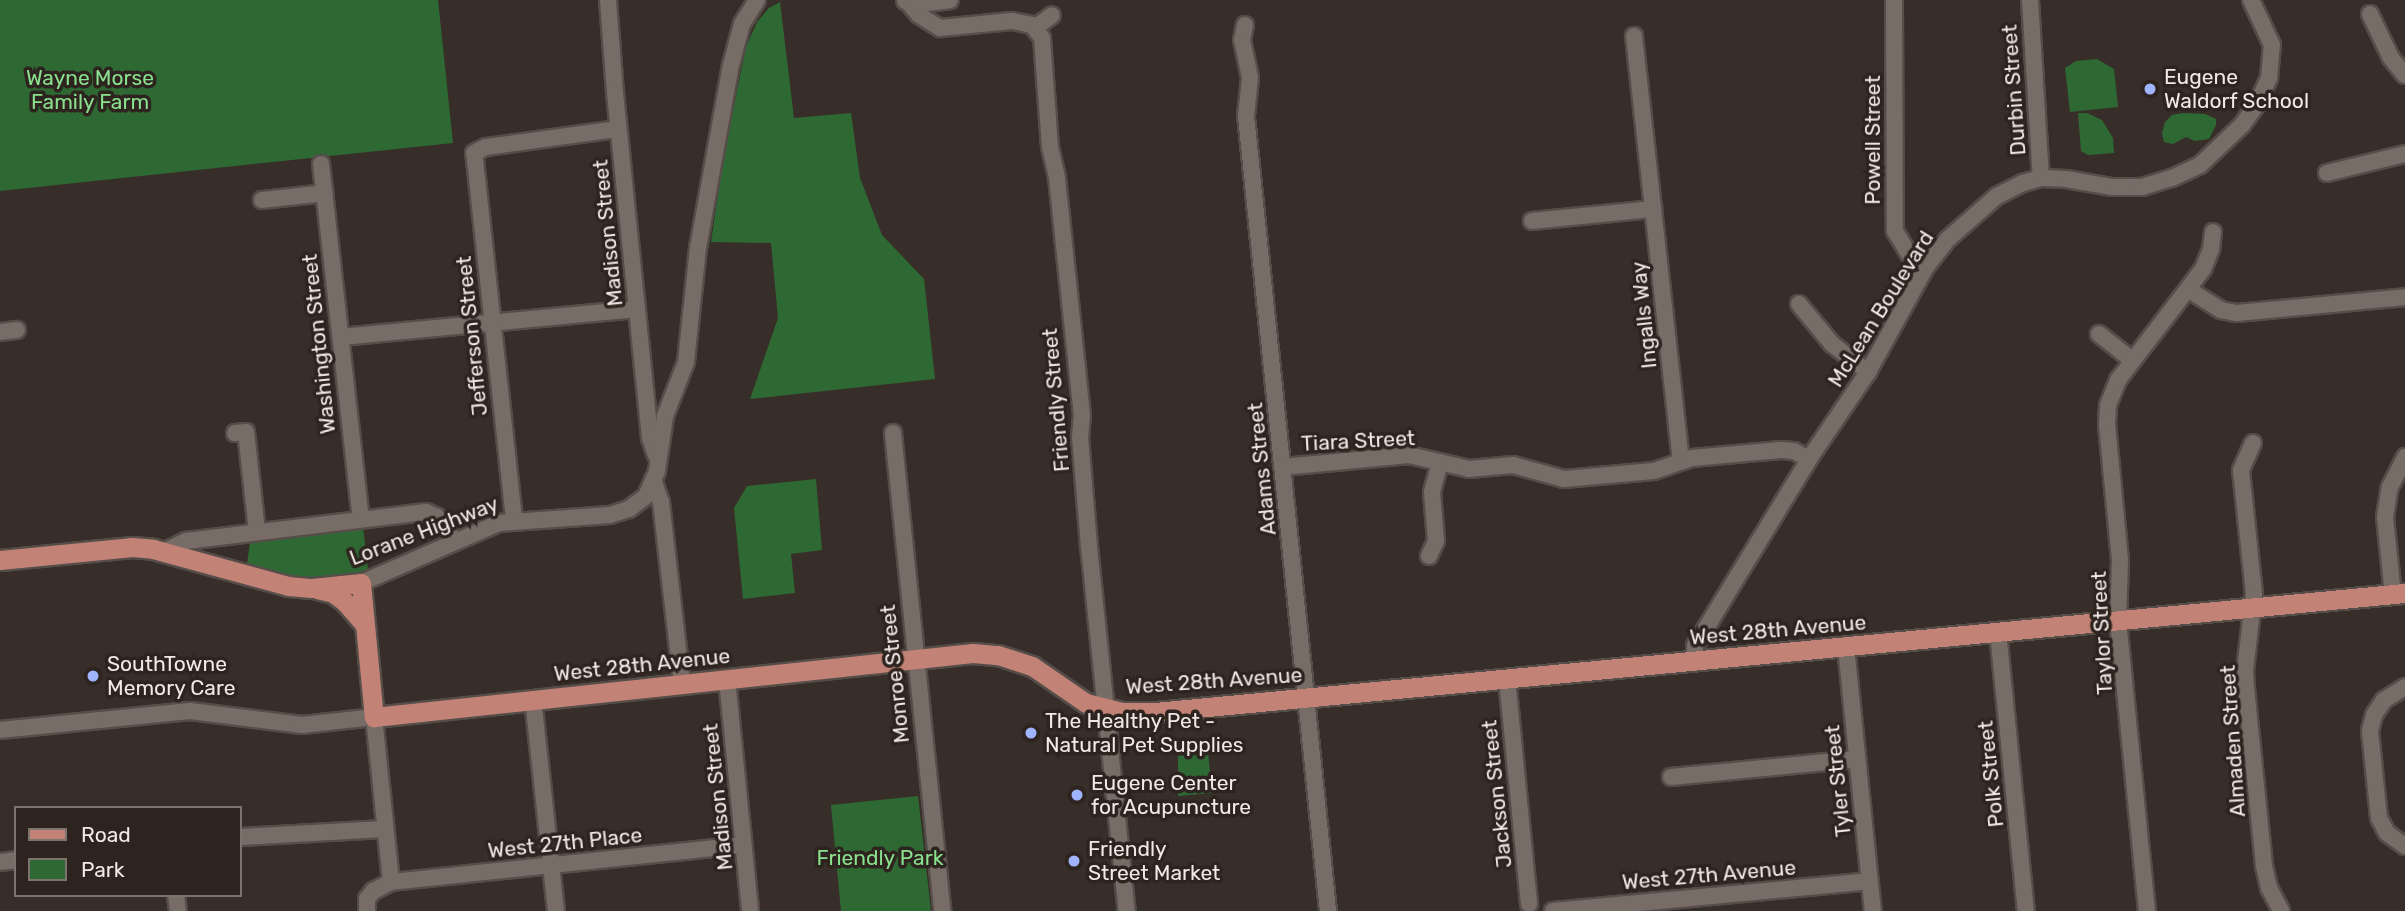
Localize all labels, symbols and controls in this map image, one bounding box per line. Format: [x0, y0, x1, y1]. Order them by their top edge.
street label: Durbin Street [1997, 24, 2031, 156]
place label: Eugene Waldorf School [2164, 64, 2309, 114]
park label: Wayne Morse Family Farm [26, 65, 154, 115]
street label: Powell Street [1860, 75, 1886, 205]
marker: Eugene Waldorf School [2142, 81, 2158, 97]
street label: Madison Street [588, 158, 628, 308]
street label: McLean Boulevard [1823, 226, 1939, 392]
street label: Washington Street [297, 253, 341, 435]
street label: Jefferson Street [451, 255, 493, 417]
street label: Ingalls Way [1626, 260, 1662, 370]
street label: Friendly Street [1037, 327, 1075, 473]
street label: Adams Street [1243, 401, 1281, 537]
street label: Tiara Street [1300, 425, 1416, 457]
street label: Lorane Highway [346, 491, 502, 571]
street label: Taylor Street [2086, 570, 2118, 696]
street label: Monroe Street [875, 604, 915, 744]
street label: West 28th Avenue [1688, 610, 1868, 650]
street label: West 28th Avenue [552, 643, 732, 687]
place label: SouthTowne Memory Care [107, 651, 236, 701]
street label: West 28th Avenue [1125, 662, 1303, 700]
street label: Almaden Street [2215, 664, 2251, 818]
marker: SouthTowne Memory Care [85, 668, 101, 684]
place label: The Healthy Pet - Natural Pet Supplies [1045, 708, 1243, 758]
street label: Jackson Street [1477, 719, 1517, 869]
street label: Polk Street [1973, 719, 2009, 829]
street label: Madison Street [698, 722, 738, 872]
street label: Tyler Street [1820, 724, 1856, 838]
marker: The Healthy Pet - Natural Pet Supplies [1023, 725, 1039, 741]
place label: Eugene Center for Acupuncture [1091, 770, 1252, 820]
marker: Eugene Center for Acupuncture [1069, 787, 1085, 803]
legend [14, 806, 242, 897]
text: Road [81, 822, 131, 847]
street label: West 27th Place [487, 822, 643, 864]
place label: Friendly Street Market [1088, 836, 1220, 886]
park label: Friendly Park [816, 845, 944, 871]
marker: Friendly Street Market [1066, 853, 1082, 869]
street label: West 27th Avenue [1621, 855, 1797, 895]
text: Park [81, 857, 125, 882]

